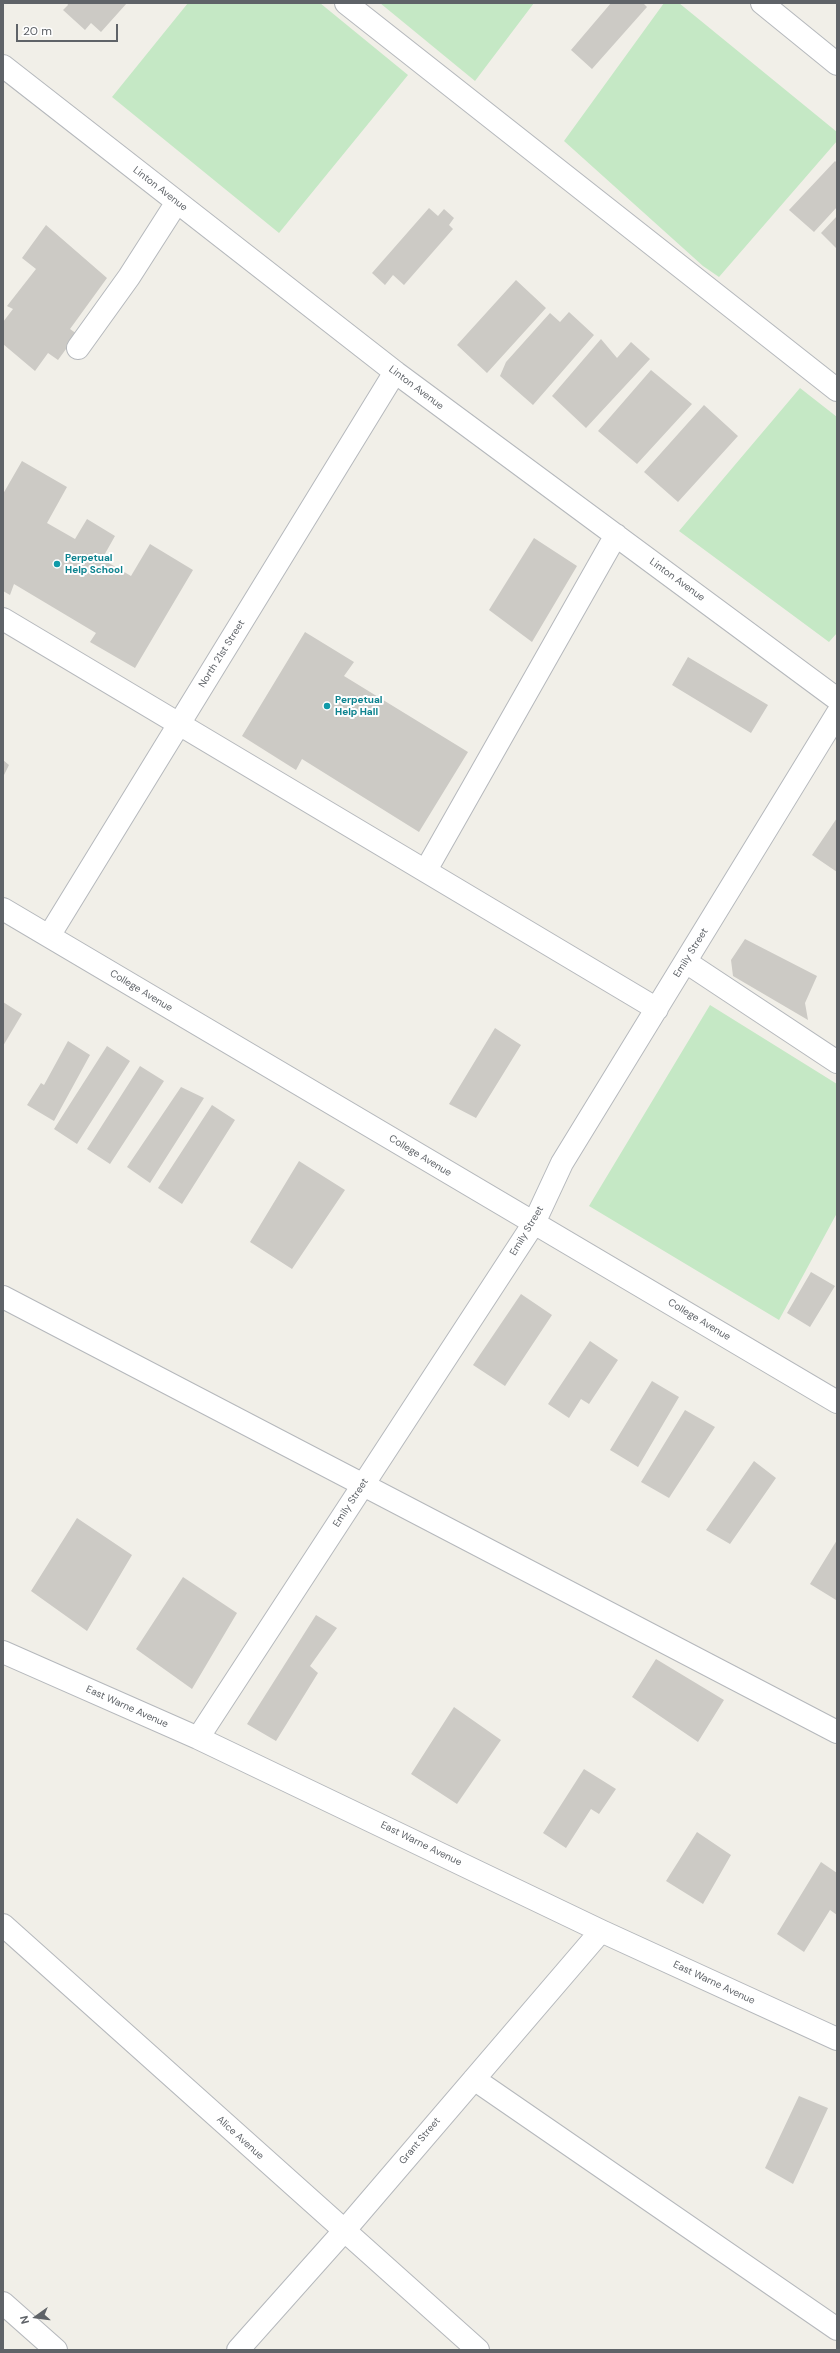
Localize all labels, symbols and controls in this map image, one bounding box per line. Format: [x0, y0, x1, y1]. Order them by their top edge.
scale bar [18, 16, 120, 42]
text: 20 m [23, 23, 52, 39]
street label: Linton Avenue [130, 164, 190, 214]
street label: Linton Avenue [386, 363, 446, 413]
place label: Perpetual Help School [65, 552, 123, 576]
street label: Linton Avenue [647, 556, 707, 604]
marker: Perpetual Help School [52, 559, 62, 569]
street label: North 21st Street [196, 618, 248, 690]
place label: Perpetual Help Hall [335, 694, 383, 718]
marker: Perpetual Help Hall [322, 701, 332, 711]
street label: Emily Street [671, 926, 711, 980]
street label: College Avenue [108, 968, 174, 1014]
street label: College Avenue [387, 1133, 453, 1179]
street label: Emily Street [508, 1204, 546, 1258]
street label: College Avenue [666, 1297, 732, 1343]
street label: Emily Street [331, 1476, 371, 1530]
street label: East Warne Avenue [84, 1683, 170, 1731]
street label: East Warne Avenue [378, 1819, 464, 1869]
street label: East Warne Avenue [671, 1959, 757, 2007]
street label: Alice Avenue [214, 2114, 266, 2162]
street label: Grant Street [397, 2115, 443, 2167]
north arrow [16, 2297, 56, 2337]
text: N [17, 2314, 32, 2325]

